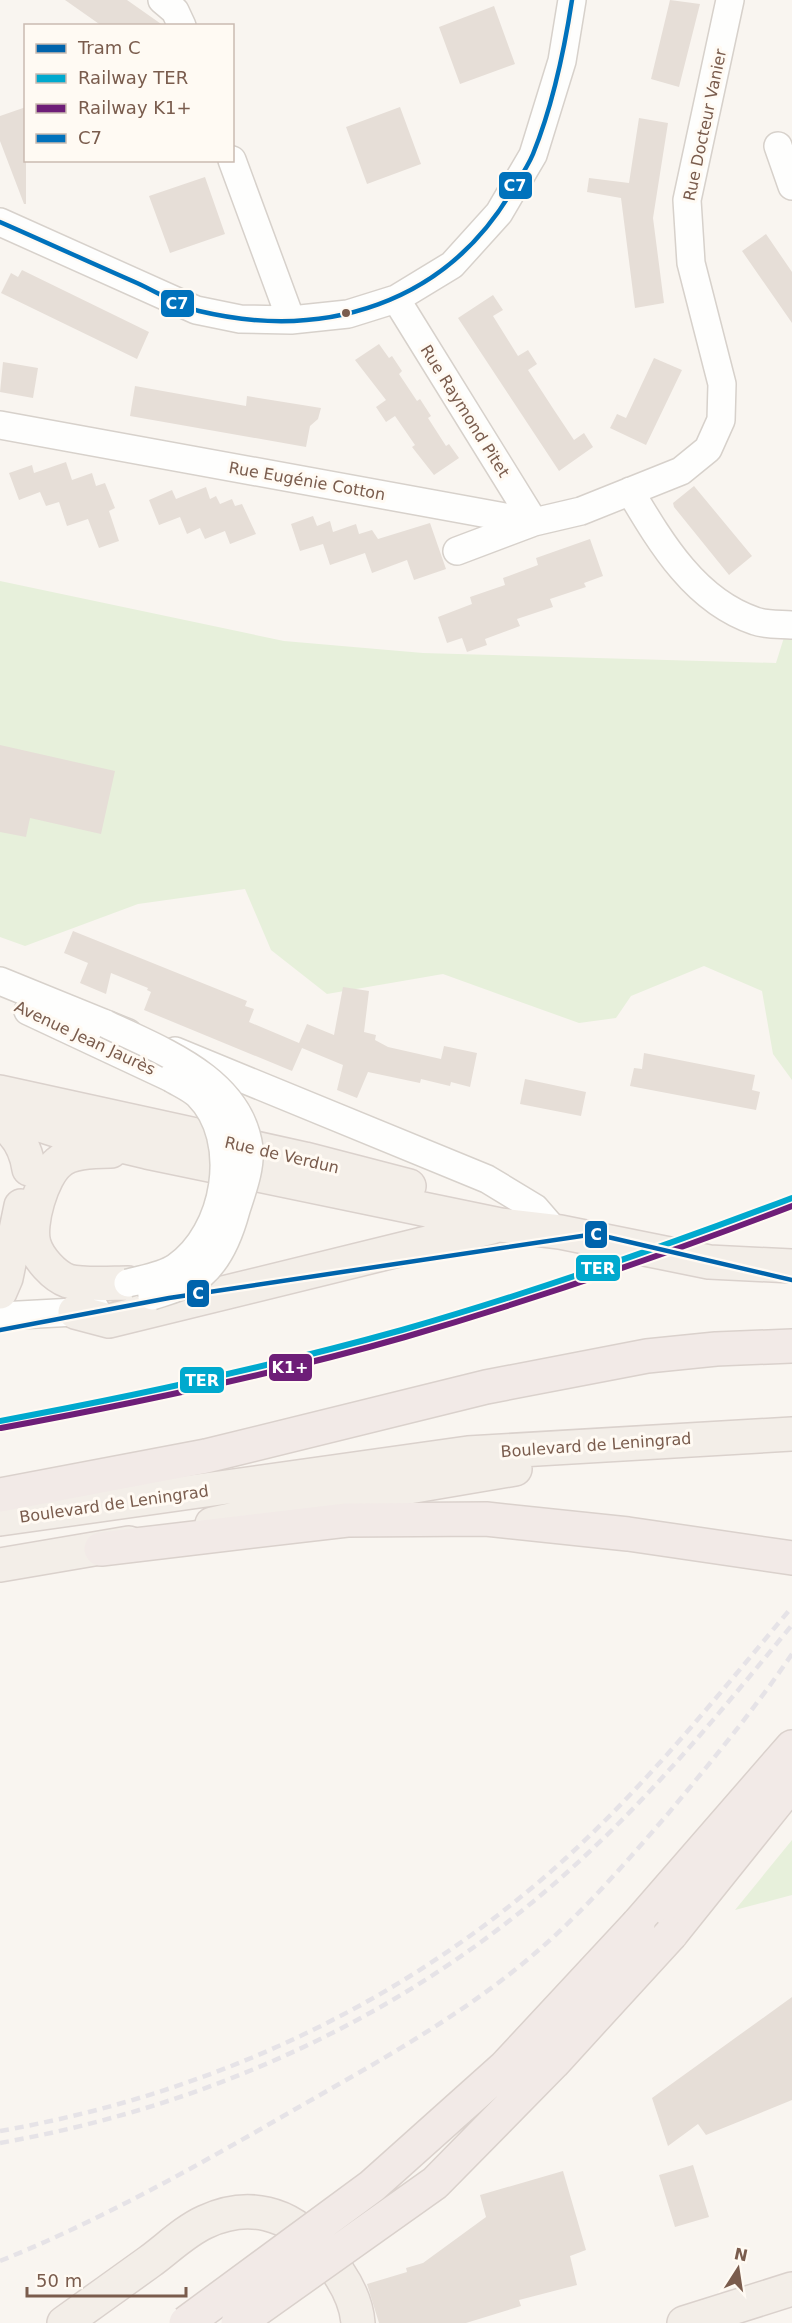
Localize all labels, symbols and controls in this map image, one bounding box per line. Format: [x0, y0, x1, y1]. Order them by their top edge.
legend [24, 24, 234, 162]
text: Tram C [77, 37, 141, 58]
street label: Rue Docteur Vanier [680, 47, 730, 203]
text: Railway TER [78, 67, 188, 88]
text: Railway K1+ [78, 97, 192, 118]
text: C7 [78, 127, 102, 148]
line badge: C7 [498, 171, 533, 200]
text: C7 [504, 176, 526, 195]
line badge: C7 [160, 289, 195, 318]
text: C7 [166, 294, 188, 313]
unlabelled marker [340, 307, 352, 319]
street label: Rue Raymond Pitet [417, 341, 513, 481]
street label: Rue Eugénie Cotton [227, 458, 387, 504]
street label: Avenue Jean Jaurès [12, 997, 158, 1079]
street label: Rue de Verdun [223, 1133, 341, 1177]
line badge: C [584, 1220, 608, 1249]
text: C [590, 1225, 602, 1244]
line badge: TER [575, 1254, 621, 1282]
text: TER [581, 1259, 615, 1278]
line badge: C [186, 1279, 210, 1308]
text: C [192, 1284, 204, 1303]
line badge: K1+ [268, 1353, 313, 1382]
text: K1+ [272, 1358, 308, 1377]
line badge: TER [179, 1366, 225, 1394]
text: TER [185, 1371, 219, 1390]
street label: Boulevard de Leningrad [500, 1429, 692, 1461]
street label: Boulevard de Leningrad [18, 1481, 210, 1527]
north arrow [708, 2239, 768, 2299]
text: N [732, 2244, 750, 2266]
scale bar [27, 2260, 186, 2298]
text: 50 m [36, 2270, 82, 2291]

